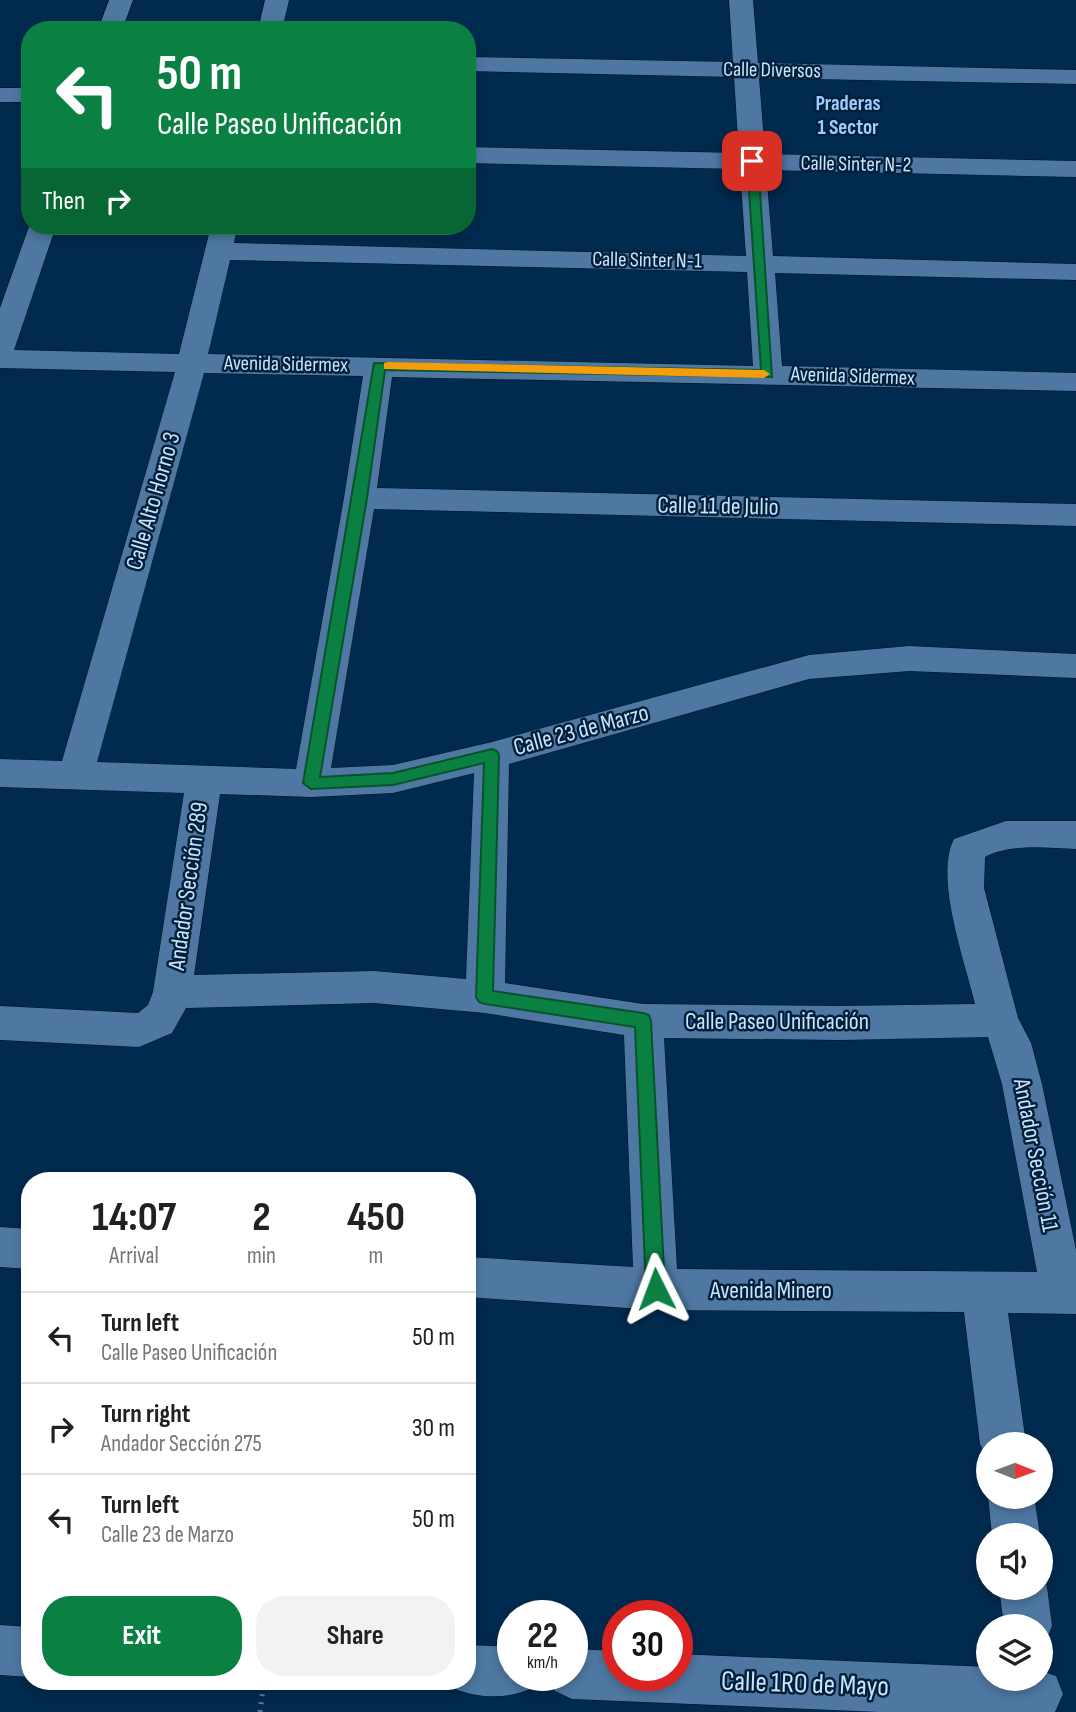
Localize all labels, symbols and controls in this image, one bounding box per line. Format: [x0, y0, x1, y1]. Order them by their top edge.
text: 50 m [157, 45, 242, 104]
icon: left [42, 49, 133, 140]
street label: Calle Diversos [723, 57, 821, 83]
district label: Praderas 1 Sector [815, 91, 881, 140]
text: Calle Paseo Unificación [157, 105, 402, 144]
pin [722, 131, 782, 191]
icon: arrive [733, 142, 771, 180]
street label: Calle Sinter N-2 [800, 151, 912, 177]
icon: right [99, 182, 137, 220]
text: Then [42, 186, 85, 217]
street label: Calle Sinter N-1 [592, 247, 703, 273]
street label: Avenida Sidermex [223, 350, 348, 378]
street label: Avenida Sidermex [790, 361, 916, 391]
street label: Calle Alto Horno 3 [119, 429, 187, 573]
street label: Calle 11 de Julio [657, 490, 779, 522]
street label: Calle 23 de Marzo [510, 698, 652, 762]
street label: Andador Sección 289 [162, 800, 214, 973]
street label: Calle Paseo Unificación [685, 1007, 869, 1036]
street label: Andador Sección 11 [1007, 1075, 1065, 1235]
text: 14:07 [92, 1192, 176, 1243]
text: 2 [252, 1192, 271, 1243]
text: 450 [347, 1192, 405, 1243]
text: Arrival [109, 1242, 159, 1270]
text: min [247, 1242, 276, 1270]
text: m [369, 1242, 383, 1270]
position arrow [619, 1252, 693, 1326]
street label: Avenida Minero [709, 1276, 832, 1305]
text: Turn left [101, 1308, 179, 1339]
icon: left [42, 1319, 80, 1357]
text: 50 m [412, 1322, 455, 1353]
text: Calle Paseo Unificación [101, 1339, 277, 1367]
text: Turn right [101, 1399, 190, 1430]
icon: right [42, 1410, 80, 1448]
text: 30 m [412, 1413, 455, 1444]
text: Andador Sección 275 [101, 1430, 262, 1458]
north arrow [976, 1432, 1054, 1508]
map controls [976, 1432, 1053, 1691]
text: Turn left [101, 1490, 179, 1521]
icon: left [42, 1501, 80, 1539]
text: 50 m [412, 1504, 455, 1535]
text: Calle 23 de Marzo [101, 1521, 234, 1549]
button: sound [976, 1523, 1053, 1600]
button: Exit [42, 1596, 242, 1676]
button: Share [256, 1596, 455, 1676]
speed limit sign: 30 [602, 1600, 693, 1691]
button: layers [976, 1614, 1053, 1691]
text: 22 [527, 1615, 558, 1658]
text: km/h [527, 1652, 558, 1673]
street label: Calle 1RO de Mayo [721, 1665, 889, 1703]

